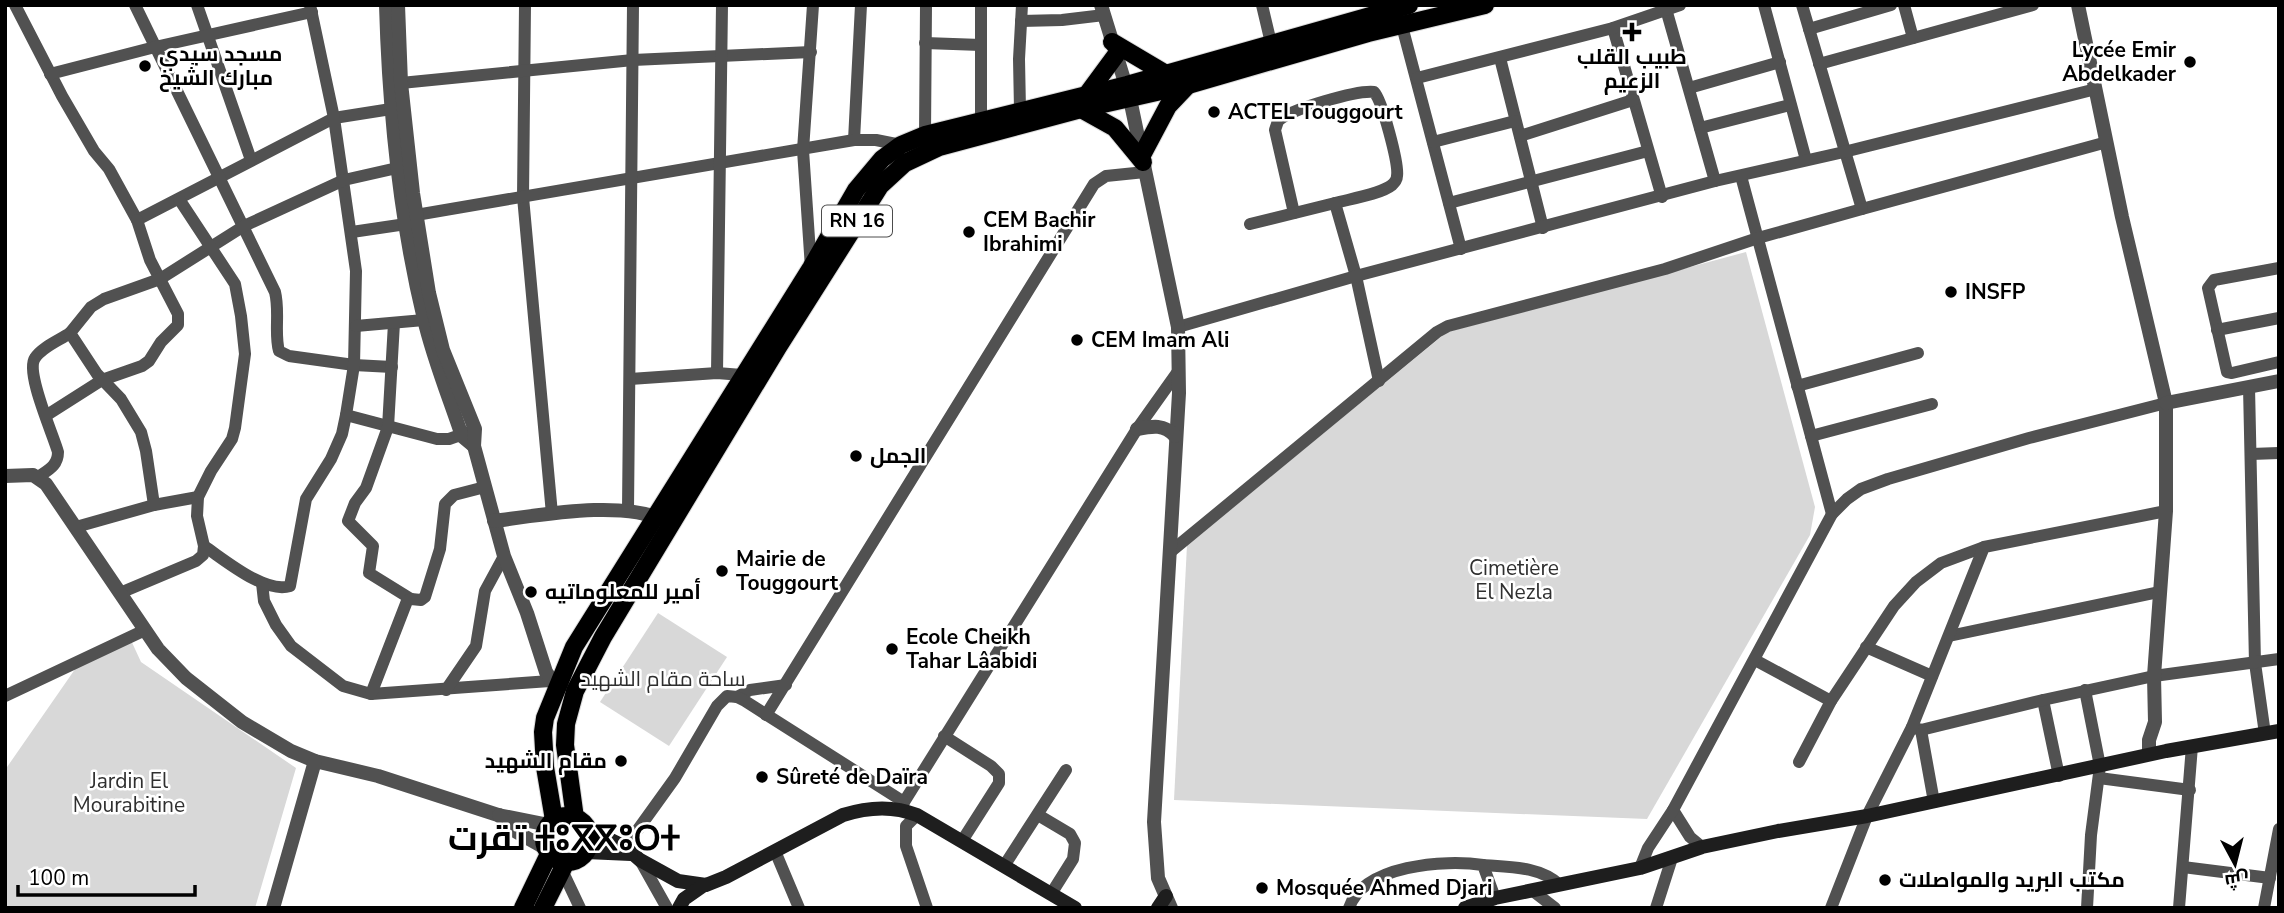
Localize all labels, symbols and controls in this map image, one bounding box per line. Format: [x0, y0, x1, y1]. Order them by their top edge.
marker: طبيب القلب الزعيم [1622, 22, 1642, 42]
place label: Lycée Emir Abdelkader [2062, 36, 2177, 88]
place label: مسجد سيدي مبارك الشيخ [159, 40, 282, 92]
place label: طبيب القلب الزعيم [1577, 43, 1687, 95]
marker: Lycée Emir Abdelkader [2182, 54, 2198, 70]
marker: مسجد سيدي مبارك الشيخ [137, 58, 153, 74]
place label: ACTEL Touggourt [1228, 98, 1404, 126]
marker: ACTEL Touggourt [1206, 104, 1222, 120]
road number: RN 16 [822, 206, 892, 236]
place label: CEM Bachir Ibrahimi [983, 206, 1096, 258]
marker: CEM Bachir Ibrahimi [961, 224, 977, 240]
place label: INSFP [1965, 278, 2026, 306]
marker: INSFP [1943, 284, 1959, 300]
place label: CEM Imam Ali [1091, 326, 1229, 354]
marker: CEM Imam Ali [1069, 332, 1085, 348]
place label: الجمل [870, 442, 926, 470]
marker: الجمل [848, 448, 864, 464]
place label: Mairie de Touggourt [736, 545, 839, 597]
park label: Cimetière El Nezla [1469, 554, 1559, 606]
marker: Mairie de Touggourt [714, 563, 730, 579]
place label: أمیر للمعلوماتیه [545, 578, 701, 606]
marker: أمیر للمعلوماتیه [523, 584, 539, 600]
place label: Ecole Cheikh Tahar Lâabidi [906, 623, 1037, 675]
marker: Ecole Cheikh Tahar Lâabidi [884, 641, 900, 657]
park label: ساحة مقام الشهيد [580, 665, 746, 693]
place label: مقام الشهيد [485, 747, 607, 775]
marker: مقام الشهيد [613, 753, 629, 769]
place label: Sûreté de Daïra [776, 763, 928, 791]
park label: Jardin El Mourabitine [73, 767, 185, 819]
marker: Sûreté de Daïra [754, 769, 770, 785]
district label: تقرت ⵜⵓⴳⴳⵓⵔⵜ [448, 815, 680, 862]
north arrow [2200, 829, 2270, 899]
scale bar [18, 853, 194, 897]
text: 100 m [28, 864, 89, 892]
text: ش [2223, 865, 2251, 894]
place label: مكتب البريد والمواصلات [1899, 866, 2125, 894]
marker: مكتب البريد والمواصلات [1877, 872, 1893, 888]
place label: Mosquée Ahmed Djari [1276, 874, 1492, 902]
marker: Mosquée Ahmed Djari [1254, 880, 1270, 896]

